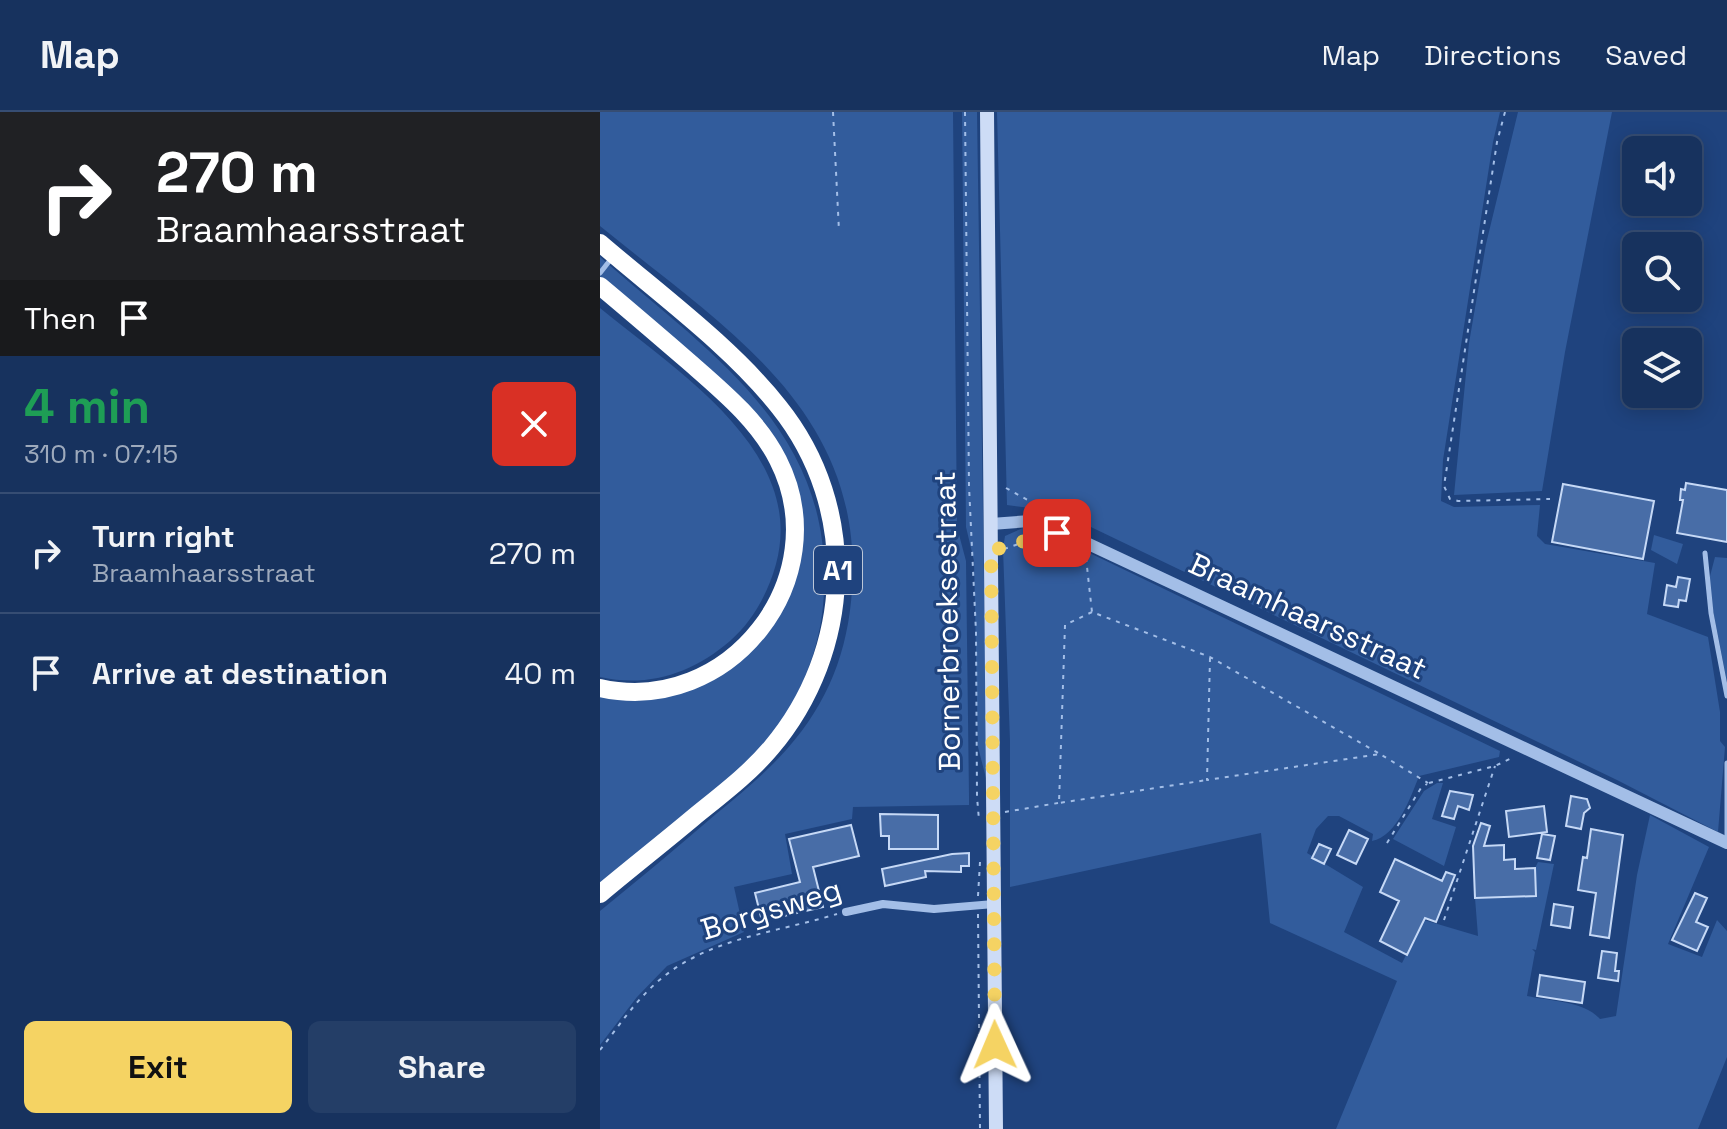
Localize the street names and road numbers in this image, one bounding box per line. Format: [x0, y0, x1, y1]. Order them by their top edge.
street label: Bornerbroeksestraat [925, 471, 969, 771]
street label: Braamhaarsstraat [1183, 544, 1433, 688]
road number: A1 [814, 546, 862, 594]
street label: Borgsweg [696, 869, 846, 949]

